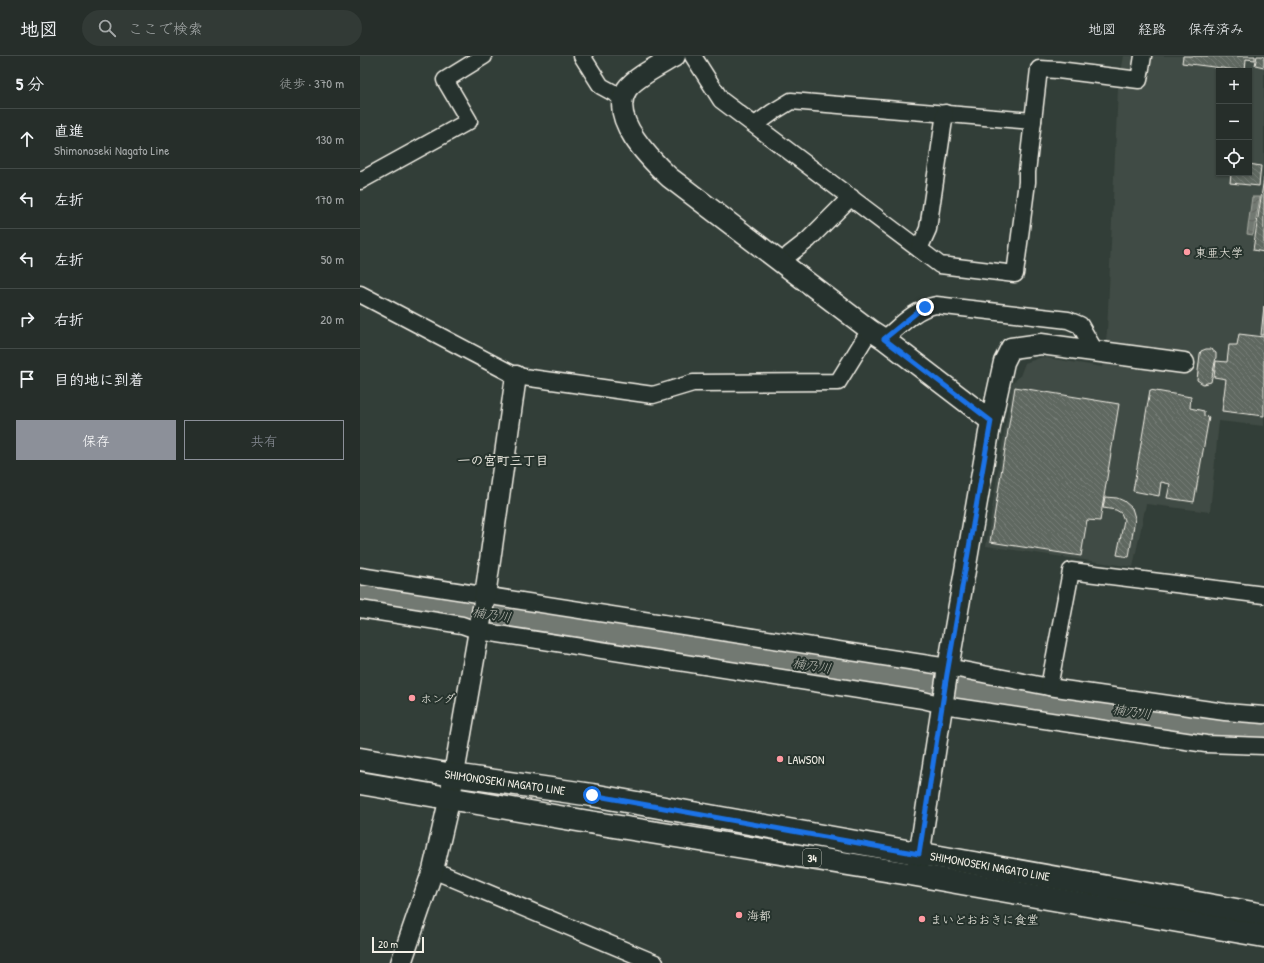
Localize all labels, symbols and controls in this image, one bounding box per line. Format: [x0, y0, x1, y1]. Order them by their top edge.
search box [82, 10, 362, 46]
text: 地図 [20, 16, 58, 42]
icon: search [96, 17, 118, 39]
text: ここで検索 [128, 18, 203, 39]
text: 地図 [1088, 19, 1116, 38]
text: 経路 [1138, 19, 1166, 38]
text: 保存済み [1188, 19, 1244, 38]
map controls [1216, 68, 1252, 176]
button: + [1216, 68, 1252, 104]
text: 5 分 [16, 72, 44, 95]
text: 徒歩 · 370 m [280, 74, 344, 92]
button: − [1216, 104, 1252, 140]
text: 直進 [54, 120, 84, 141]
icon: ahead [16, 128, 38, 150]
text: 130 m [316, 130, 344, 148]
button: locate [1216, 140, 1252, 176]
text: Shimonoseki Nagato Line [54, 141, 169, 159]
icon: left [16, 188, 38, 210]
text: 左折 [54, 189, 84, 210]
text: 170 m [315, 190, 344, 208]
place label: 東亜大学 [1195, 244, 1243, 261]
marker: 東亜大学 [1182, 247, 1192, 257]
icon: left [16, 248, 38, 270]
text: 左折 [54, 249, 84, 270]
text: 50 m [321, 250, 344, 268]
route end [916, 298, 934, 316]
icon: right [16, 308, 38, 330]
text: 右折 [54, 309, 84, 330]
text: 20 m [320, 310, 344, 328]
icon: arrive [16, 368, 38, 390]
text: 目的地に到着 [54, 369, 144, 390]
button: 保存 [16, 420, 176, 460]
button: 共有 [184, 420, 344, 460]
district label: 一の宮町三丁目 [457, 451, 549, 469]
water label: 楠乃川 [471, 602, 513, 626]
water label: 楠乃川 [791, 653, 833, 677]
place label: ホンダ [420, 690, 456, 707]
marker: ホンダ [407, 693, 417, 703]
water label: 楠乃川 [1111, 699, 1153, 723]
place label: LAWSON [788, 751, 824, 768]
marker: LAWSON [775, 754, 785, 764]
street label: SHIMONOSEKI NAGATO LINE [444, 765, 567, 799]
route start [583, 786, 601, 804]
street label: SHIMONOSEKI NAGATO LINE [929, 847, 1052, 885]
road number: 34 [803, 849, 821, 867]
place label: 海都 [747, 907, 771, 924]
marker: 海都 [734, 910, 744, 920]
place label: まいどおおきに食堂 [930, 911, 1038, 928]
marker: まいどおおきに食堂 [917, 914, 927, 924]
scale bar [372, 935, 424, 954]
text: 20 m [378, 937, 398, 951]

